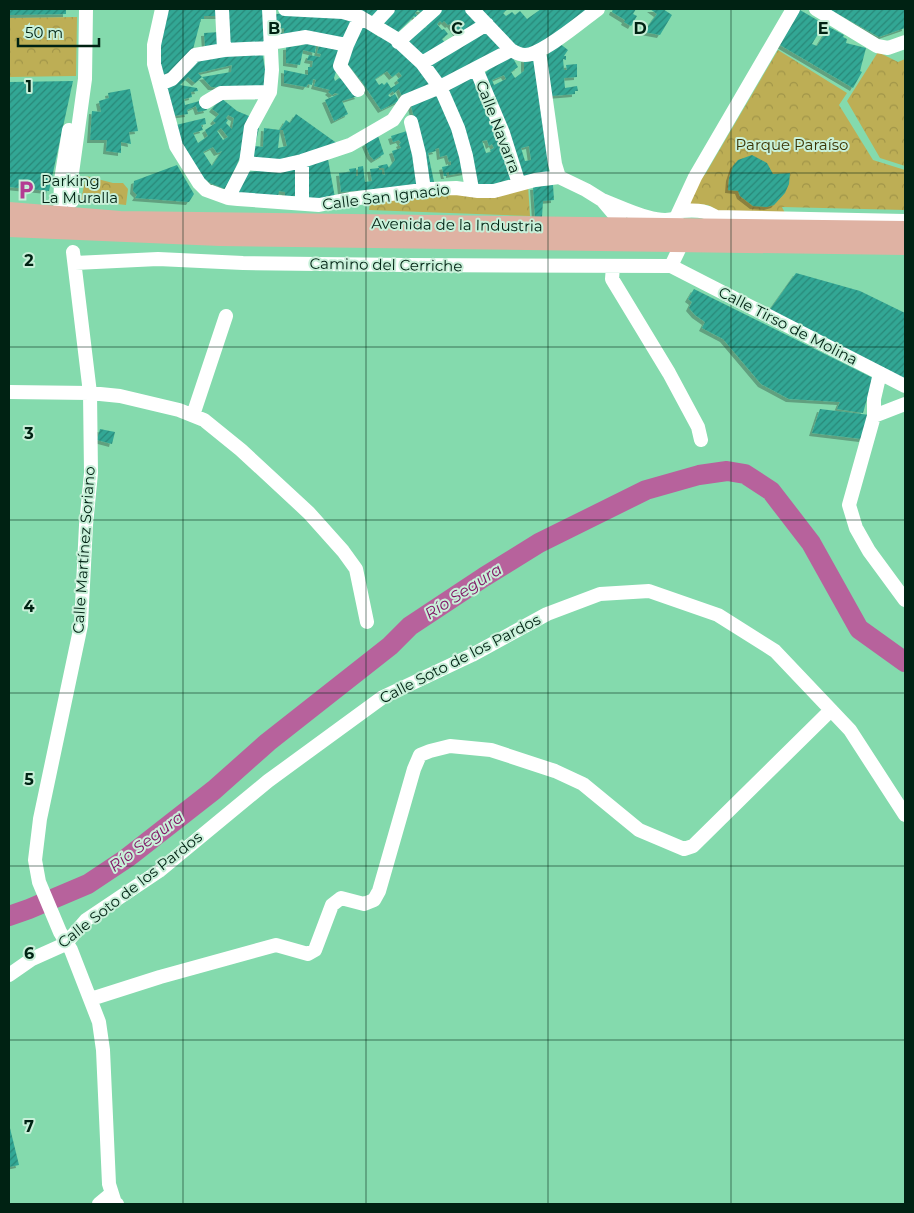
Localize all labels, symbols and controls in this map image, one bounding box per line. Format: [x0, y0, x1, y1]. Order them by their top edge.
scale bar [18, 15, 99, 47]
text: B [268, 19, 280, 38]
text: C [451, 19, 463, 38]
text: D [633, 19, 647, 38]
text: E [818, 19, 828, 38]
text: 50 m [25, 23, 63, 42]
text: 1 [26, 77, 32, 96]
street label: Calle Navarra [472, 78, 525, 176]
park label: Parque Paraíso [736, 135, 848, 154]
place label: Parking La Muralla [41, 171, 118, 207]
parking icon: Parking La Muralla [15, 179, 37, 201]
street label: Calle San Ignacio [321, 179, 451, 214]
street label: Avenida de la Industria [371, 214, 543, 235]
text: 2 [24, 251, 34, 270]
street label: Camino del Cerriche [309, 254, 463, 275]
street label: Calle Tirso de Molina [715, 282, 861, 369]
text: 3 [23, 424, 34, 443]
street label: Calle Martínez Soriano [68, 466, 99, 634]
water label: Río Segura [421, 559, 506, 623]
text: 4 [23, 597, 35, 616]
street label: Calle Soto de los Pardos [376, 610, 543, 707]
text: 5 [24, 770, 34, 789]
water label: Río Segura [105, 807, 187, 876]
street label: Calle Soto de los Pardos [54, 827, 206, 952]
text: 6 [24, 944, 34, 963]
text: 7 [24, 1117, 34, 1136]

